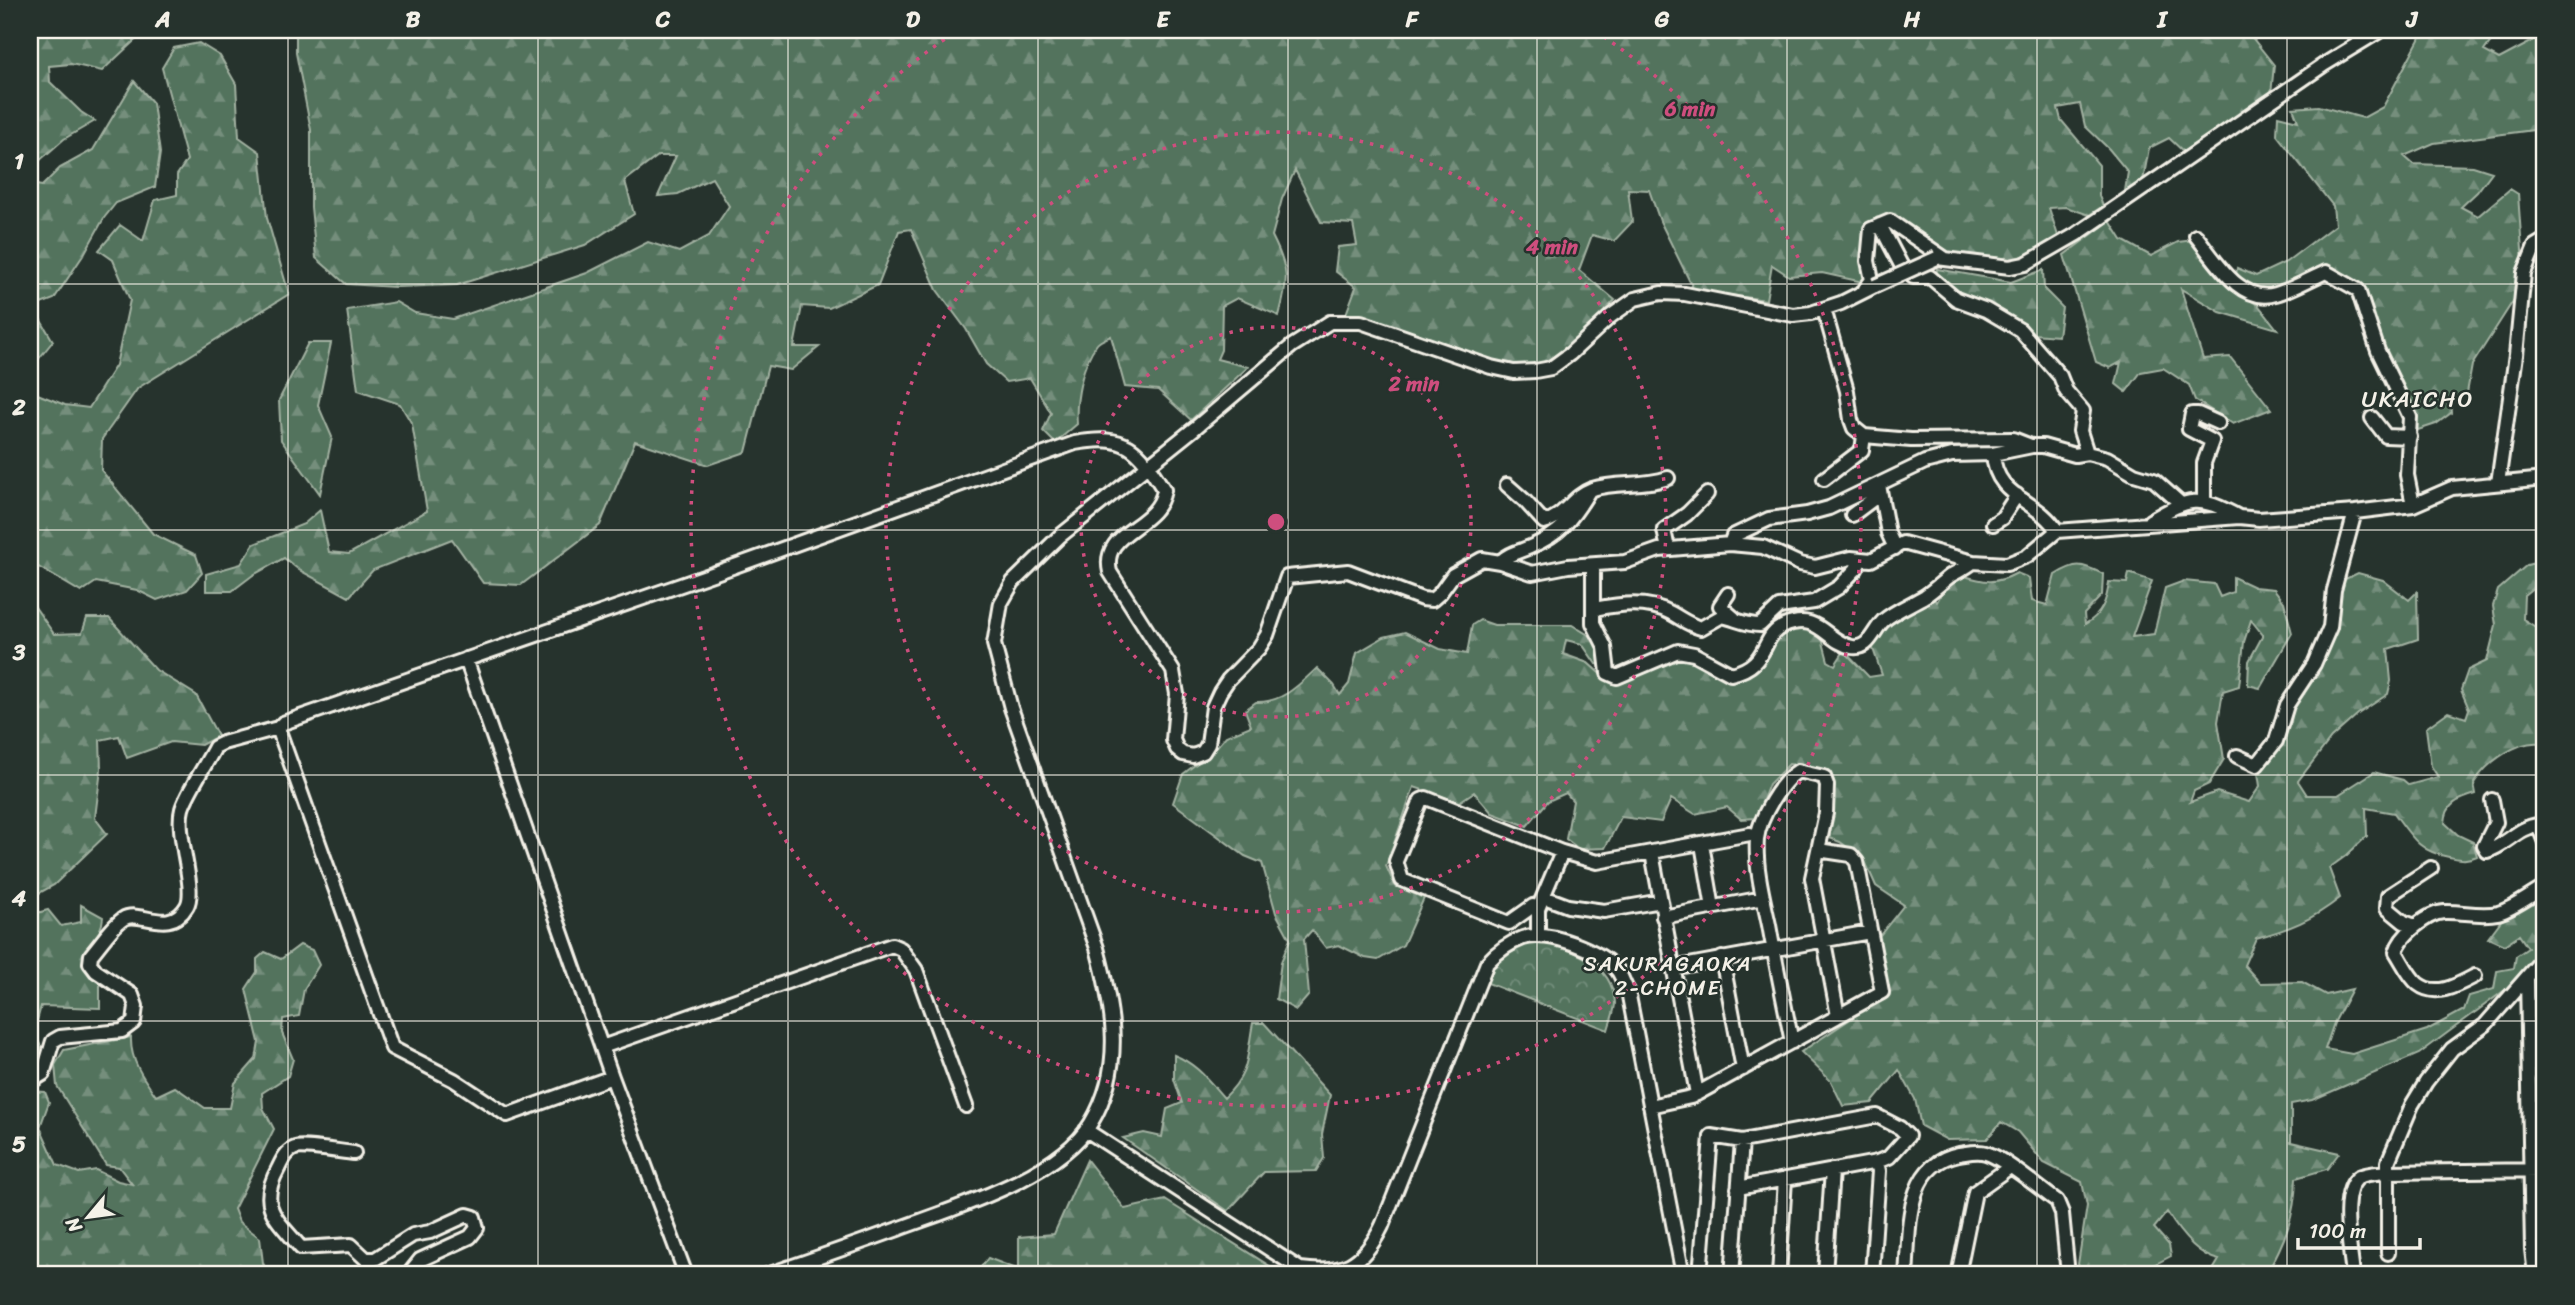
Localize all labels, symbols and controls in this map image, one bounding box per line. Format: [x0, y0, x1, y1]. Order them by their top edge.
text: A [154, 0, 171, 40]
text: B [406, 0, 421, 40]
text: C [655, 0, 671, 40]
text: D [906, 0, 921, 40]
text: E [1157, 0, 1172, 40]
text: F [1405, 0, 1420, 40]
text: G [1654, 0, 1670, 40]
text: H [1903, 0, 1921, 40]
text: I [2156, 0, 2168, 40]
text: J [2405, 0, 2419, 40]
text: 6 min [1664, 90, 1716, 128]
text: 1 [14, 141, 24, 182]
text: 4 min [1525, 228, 1579, 266]
text: 2 min [1388, 365, 1440, 403]
district label: UKAICHO [2362, 379, 2474, 420]
text: 2 [11, 387, 26, 428]
centre of rings [1264, 510, 1288, 534]
text: 3 [12, 632, 26, 673]
text: 4 [11, 878, 27, 919]
district label: SAKURAGAOKA 2-CHOME [1583, 945, 1753, 1007]
text: 5 [12, 1124, 26, 1165]
north arrow [52, 1182, 122, 1252]
scale bar [2298, 1207, 2421, 1251]
text: N [56, 1211, 92, 1240]
text: 100 m [2309, 1212, 2366, 1250]

